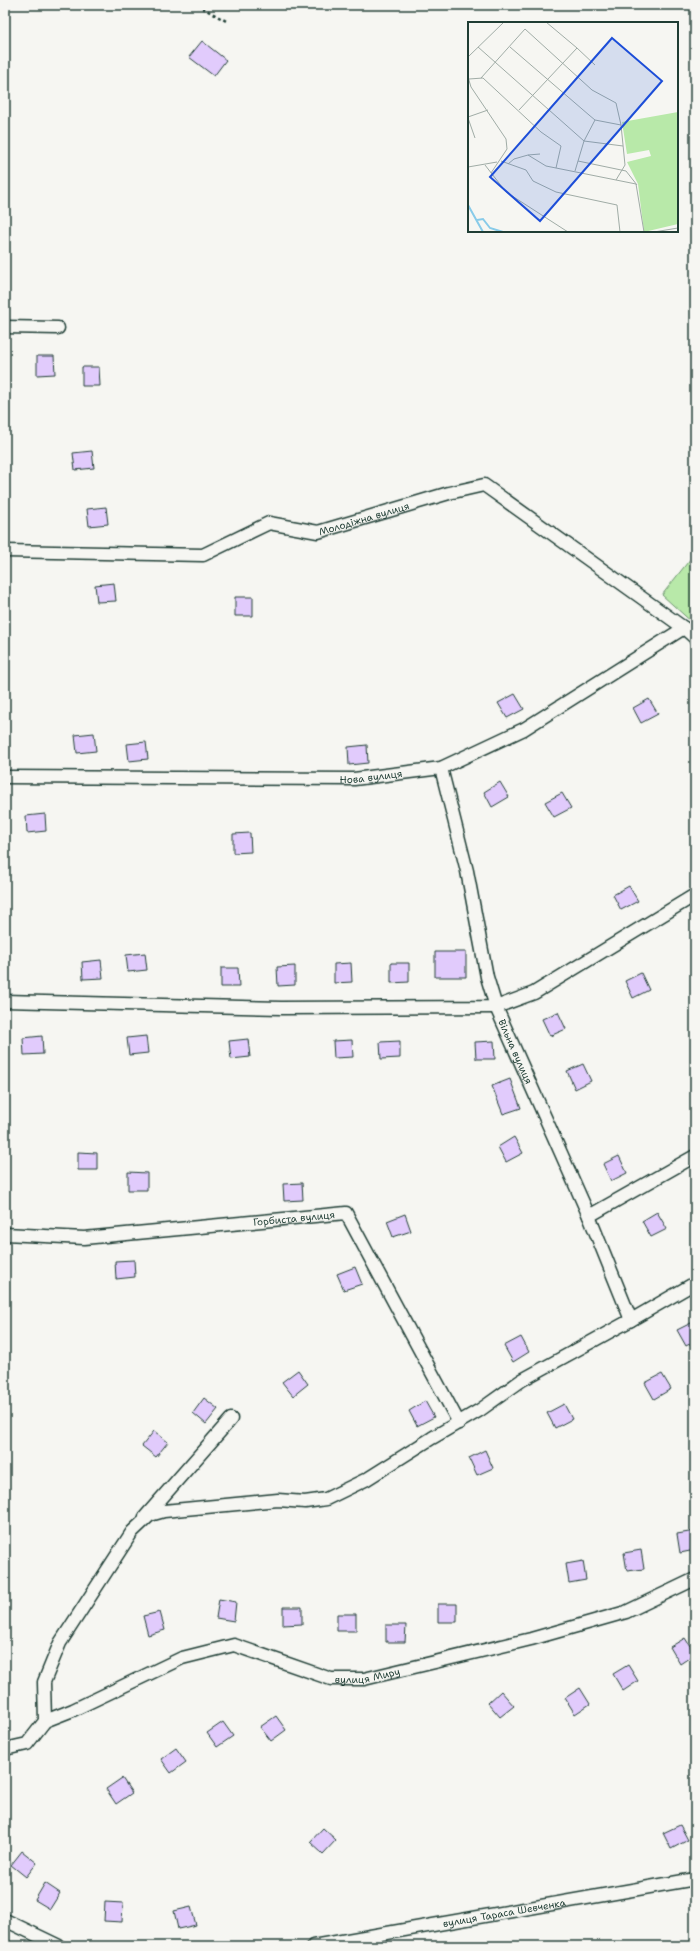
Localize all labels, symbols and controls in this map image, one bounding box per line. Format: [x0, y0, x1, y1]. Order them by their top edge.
inset map [468, 22, 678, 232]
street label: Молодіжна вулиця [317, 499, 411, 538]
street label: Нова вулиця [339, 766, 403, 786]
street label: Вільна вулиця [496, 1017, 536, 1086]
street label: Горбиста вулиця [252, 1208, 335, 1228]
street label: вулиця Миру [335, 1664, 401, 1686]
street label: вулиця Тараса Шевченка [442, 1895, 567, 1930]

